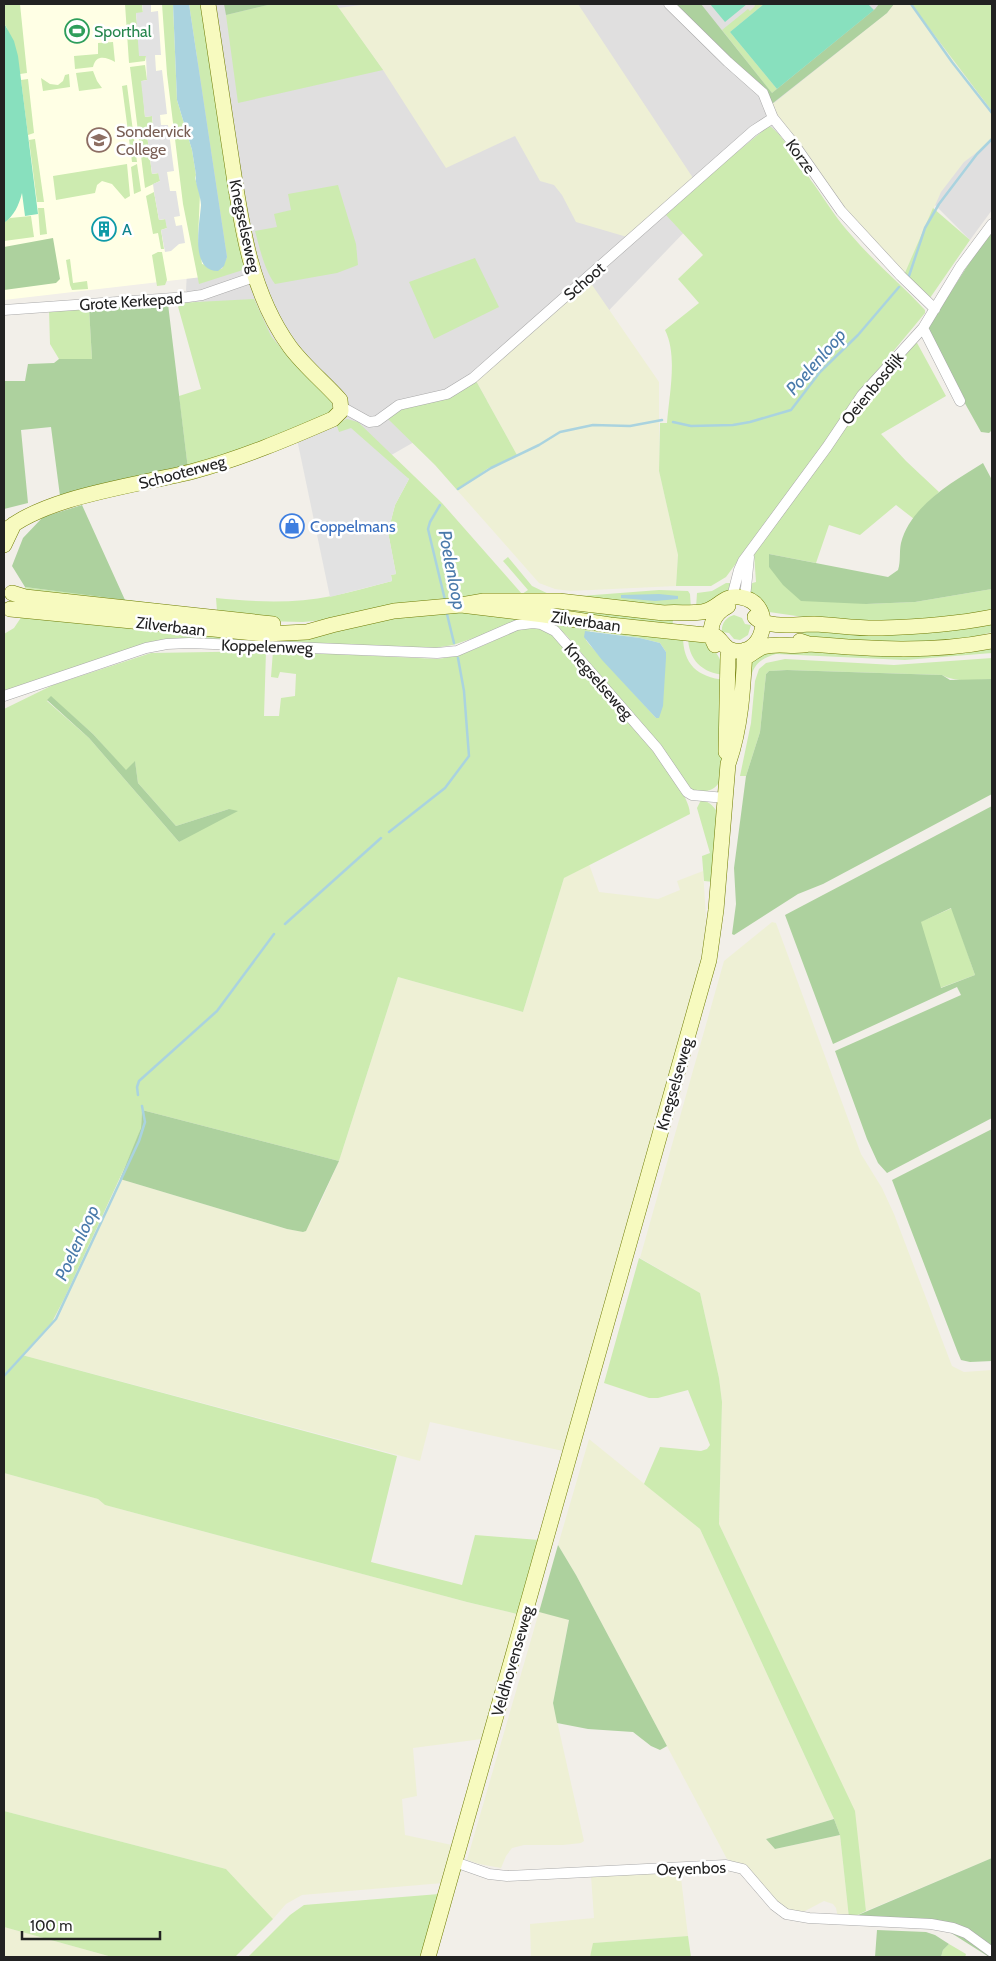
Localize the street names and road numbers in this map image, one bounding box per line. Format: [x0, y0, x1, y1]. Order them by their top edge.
street label: Korze [782, 135, 819, 177]
street label: Knegselseweg [225, 178, 264, 276]
street label: Schoot [560, 258, 609, 304]
street label: Grote Kerkepad [79, 288, 183, 315]
street label: Oeienbosdijk [837, 347, 908, 429]
street label: Schooterweg [137, 452, 229, 493]
street label: Zilverbaan [550, 607, 622, 636]
street label: Zilverbaan [135, 613, 207, 640]
street label: Koppelenweg [221, 635, 314, 658]
street label: Knegselseweg [560, 639, 638, 724]
street label: Knegselseweg [652, 1035, 697, 1133]
street label: Veldhovenseweg [488, 1603, 538, 1719]
street label: Oeyenbos [656, 1858, 727, 1879]

